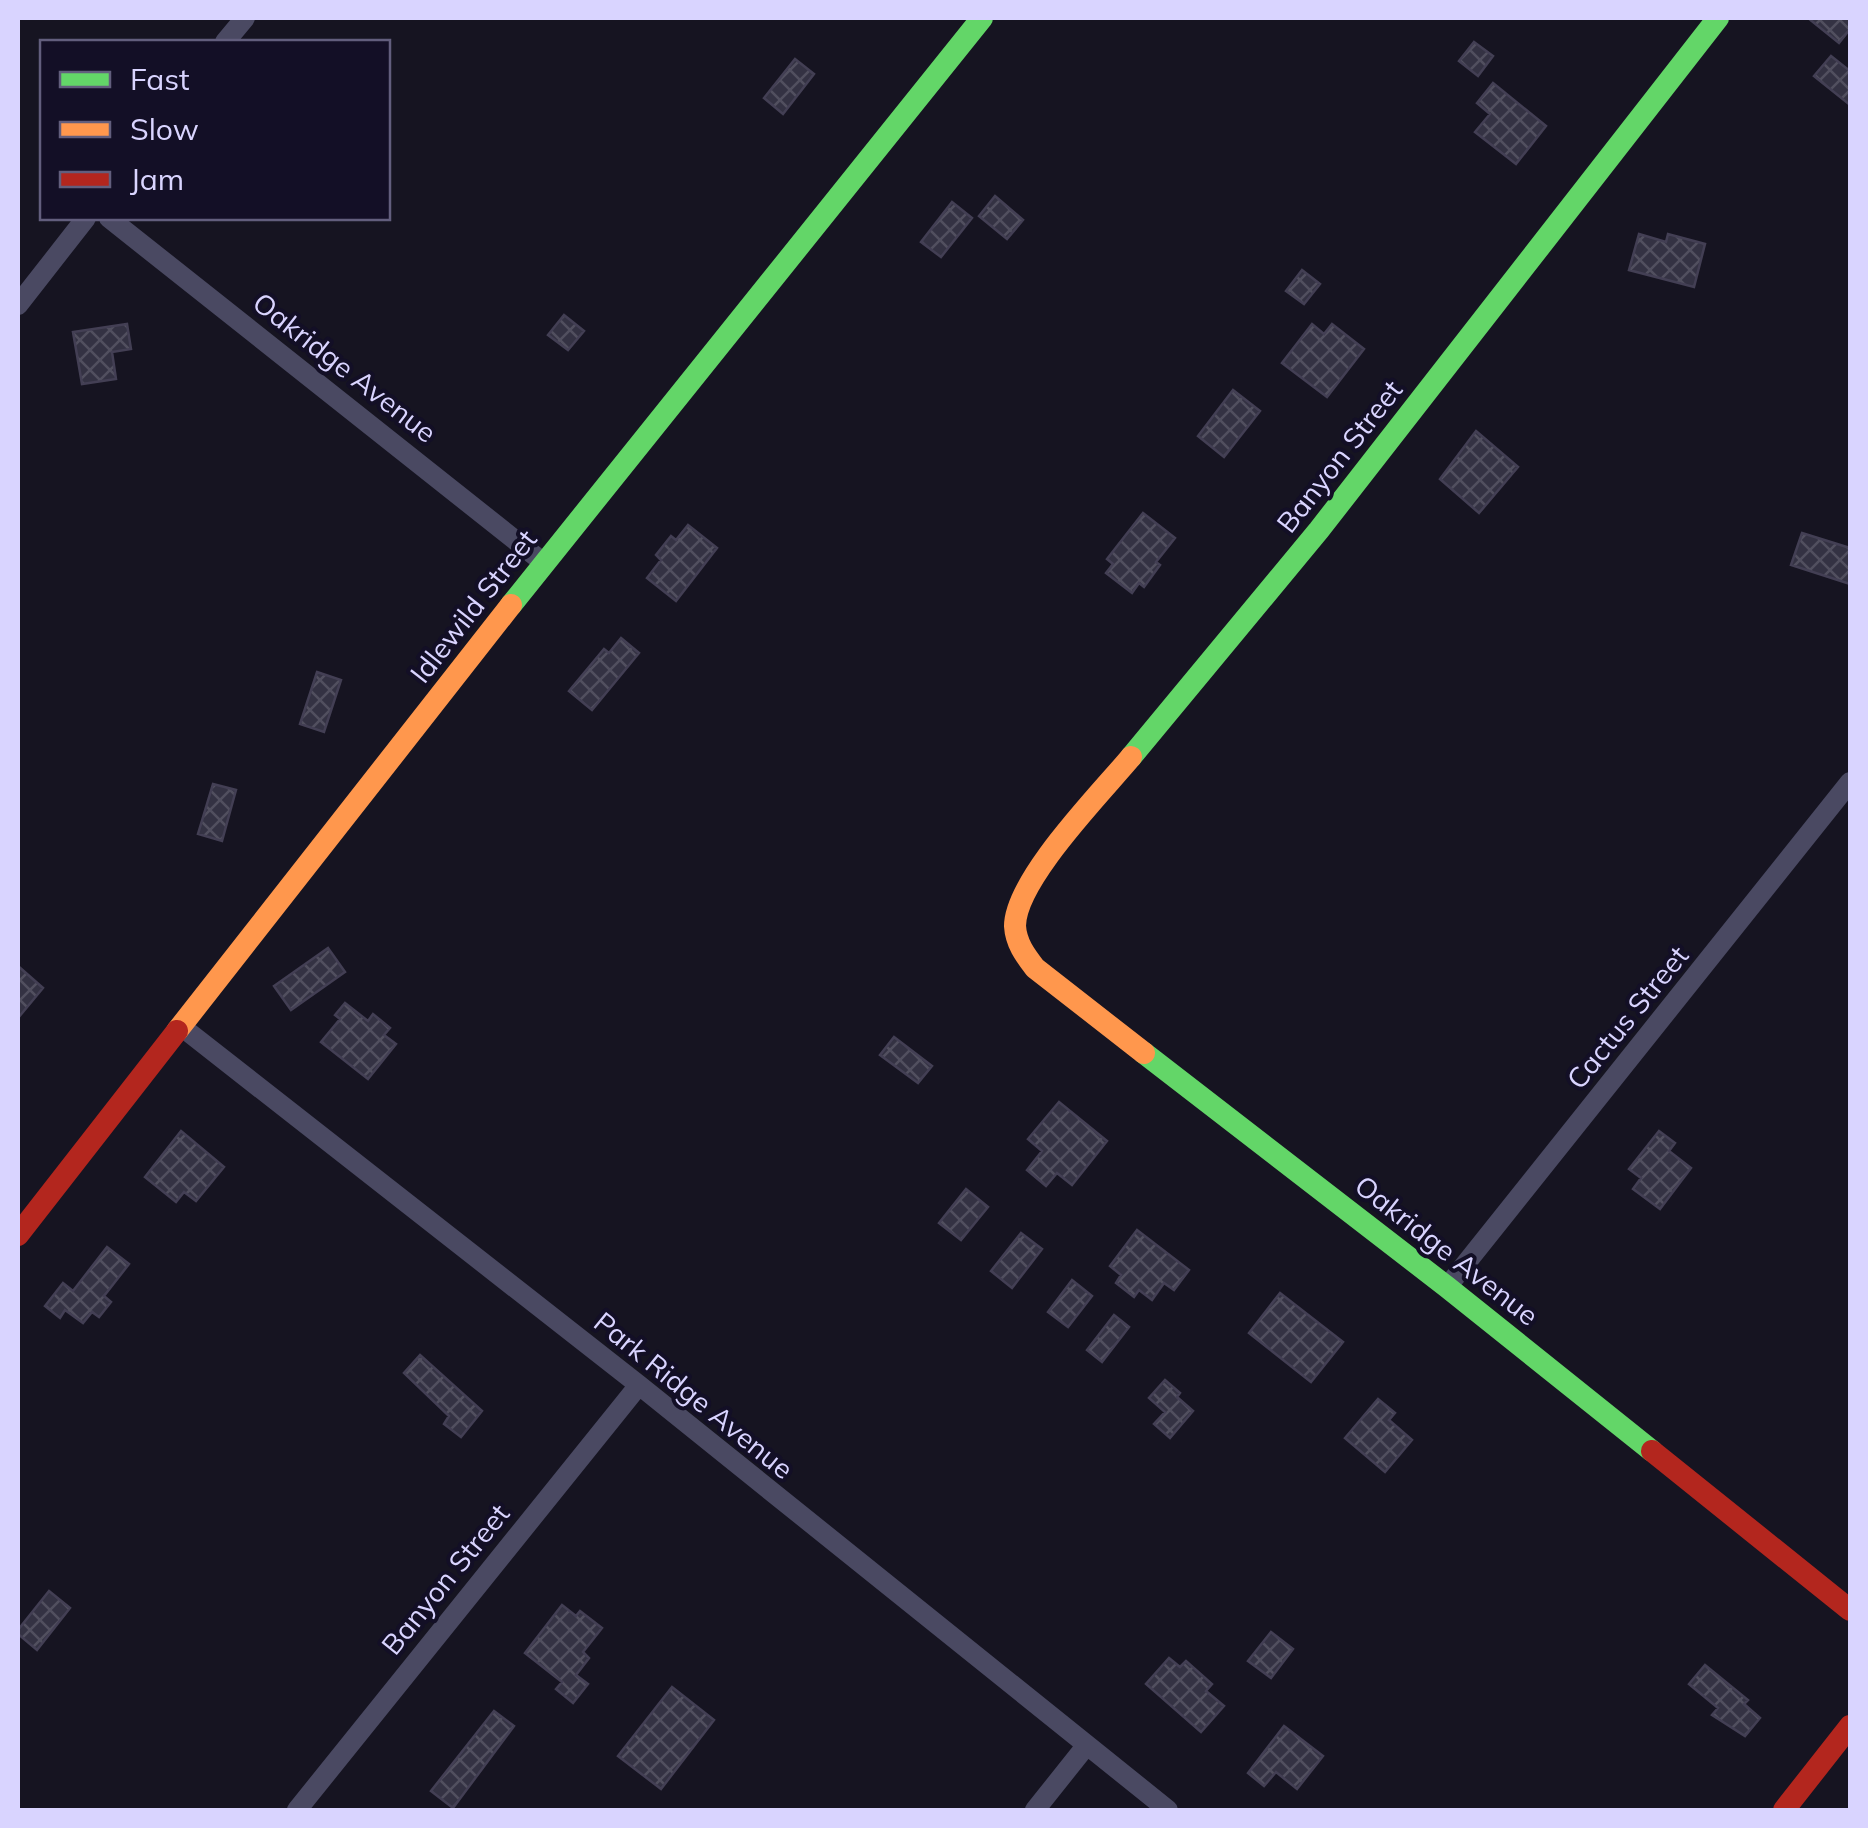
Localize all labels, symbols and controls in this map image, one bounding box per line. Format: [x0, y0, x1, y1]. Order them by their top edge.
legend [40, 40, 390, 220]
text: Fast [130, 60, 190, 98]
text: Slow [130, 110, 199, 148]
text: Jam [130, 160, 184, 198]
street label: Oakridge Avenue [246, 284, 444, 450]
street label: Banyon Street [1269, 373, 1410, 539]
street label: Idlewild Street [402, 522, 544, 690]
street label: Cactus Street [1559, 938, 1695, 1096]
street label: Oakridge Avenue [1348, 1167, 1546, 1333]
street label: Park Ridge Avenue [587, 1304, 801, 1486]
street label: Banyon Street [374, 1496, 517, 1661]

